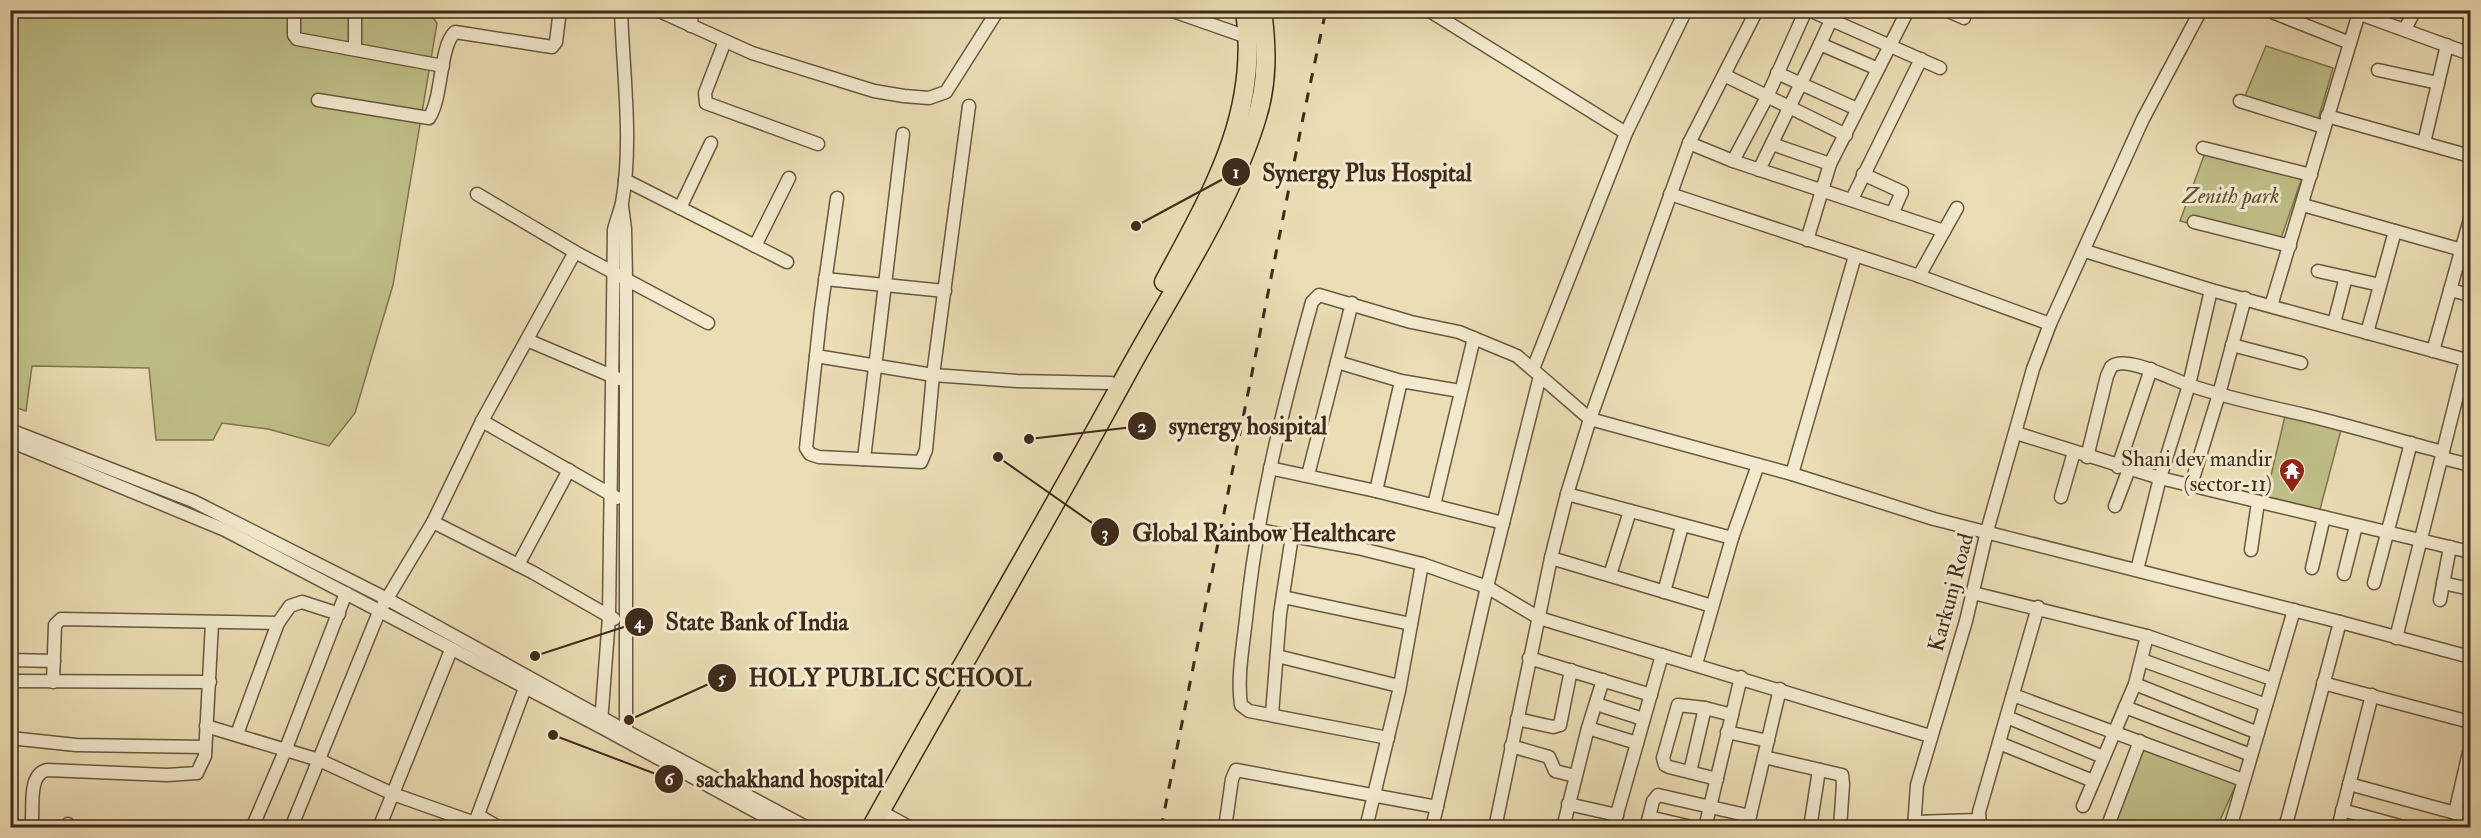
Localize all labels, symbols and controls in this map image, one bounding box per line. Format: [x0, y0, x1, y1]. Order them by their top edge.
callout: Synergy Plus Hospital [1221, 151, 1484, 193]
text: Synergy Plus Hospital [1262, 158, 1473, 189]
text: 1 [1233, 161, 1239, 184]
park label: Zenith park [2182, 182, 2279, 210]
callout: synergy hosipital [1127, 405, 1340, 447]
text: synergy hosipital [1169, 411, 1328, 442]
text: 2 [1137, 415, 1147, 438]
place label: Shani dev mandir (sector-11) [2121, 445, 2273, 498]
temple icon: Shani dev mandir (sector-11) [2277, 456, 2307, 494]
callout: Global Rainbow Healthcare [1090, 511, 1408, 553]
text: Global Rainbow Healthcare [1132, 518, 1396, 549]
text: 3 [1102, 522, 1109, 545]
street label: Karkunj Road [1922, 530, 1980, 654]
callout: State Bank of India [624, 601, 861, 643]
text: State Bank of India [666, 607, 850, 638]
text: 4 [633, 611, 645, 634]
callout: HOLY PUBLIC SCHOOL [707, 657, 1044, 699]
text: HOLY PUBLIC SCHOOL [749, 663, 1032, 694]
text: 5 [718, 667, 727, 690]
callout: sachakhand hospital [654, 758, 896, 800]
text: sachakhand hospital [696, 764, 885, 795]
text: 6 [664, 768, 675, 791]

